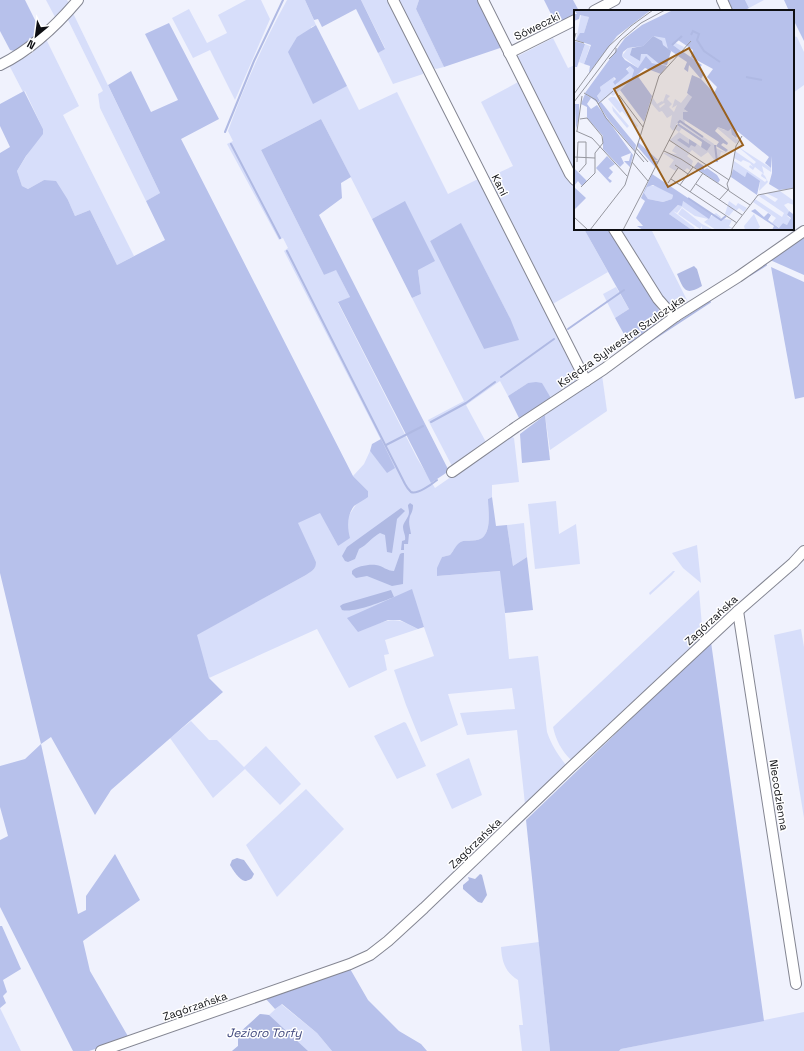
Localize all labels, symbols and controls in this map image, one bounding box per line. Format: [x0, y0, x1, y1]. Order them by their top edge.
street label: Sóweczki [512, 9, 563, 43]
inset map [574, 10, 794, 230]
north arrow [16, 16, 56, 56]
text: N [25, 37, 38, 53]
street label: Kani [489, 172, 511, 198]
street label: Księdza Sylwestra Szulczyka [555, 291, 688, 390]
street label: Zagórzańska [682, 592, 741, 648]
street label: Niecodzienna [766, 758, 792, 832]
street label: Zagórzańska [446, 814, 505, 871]
street label: Zagórzańska [161, 988, 230, 1024]
water label: Jezioro Torfy [226, 1025, 302, 1041]

